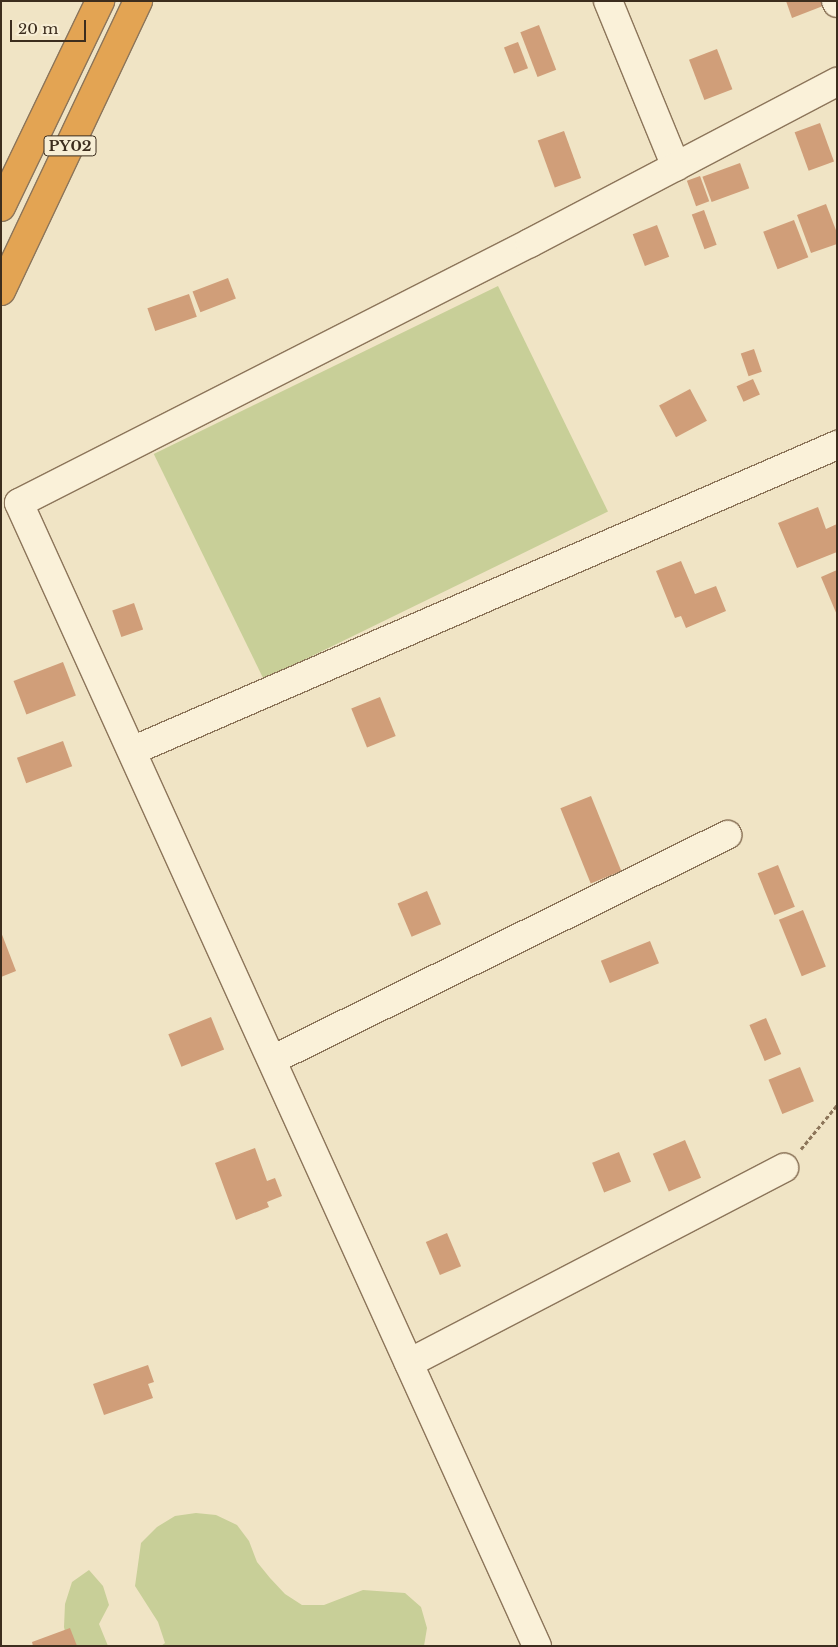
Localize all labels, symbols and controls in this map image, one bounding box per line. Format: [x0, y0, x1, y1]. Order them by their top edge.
scale bar [12, 10, 89, 42]
text: 20 m [18, 19, 58, 38]
road number: PY02 [42, 134, 98, 158]

